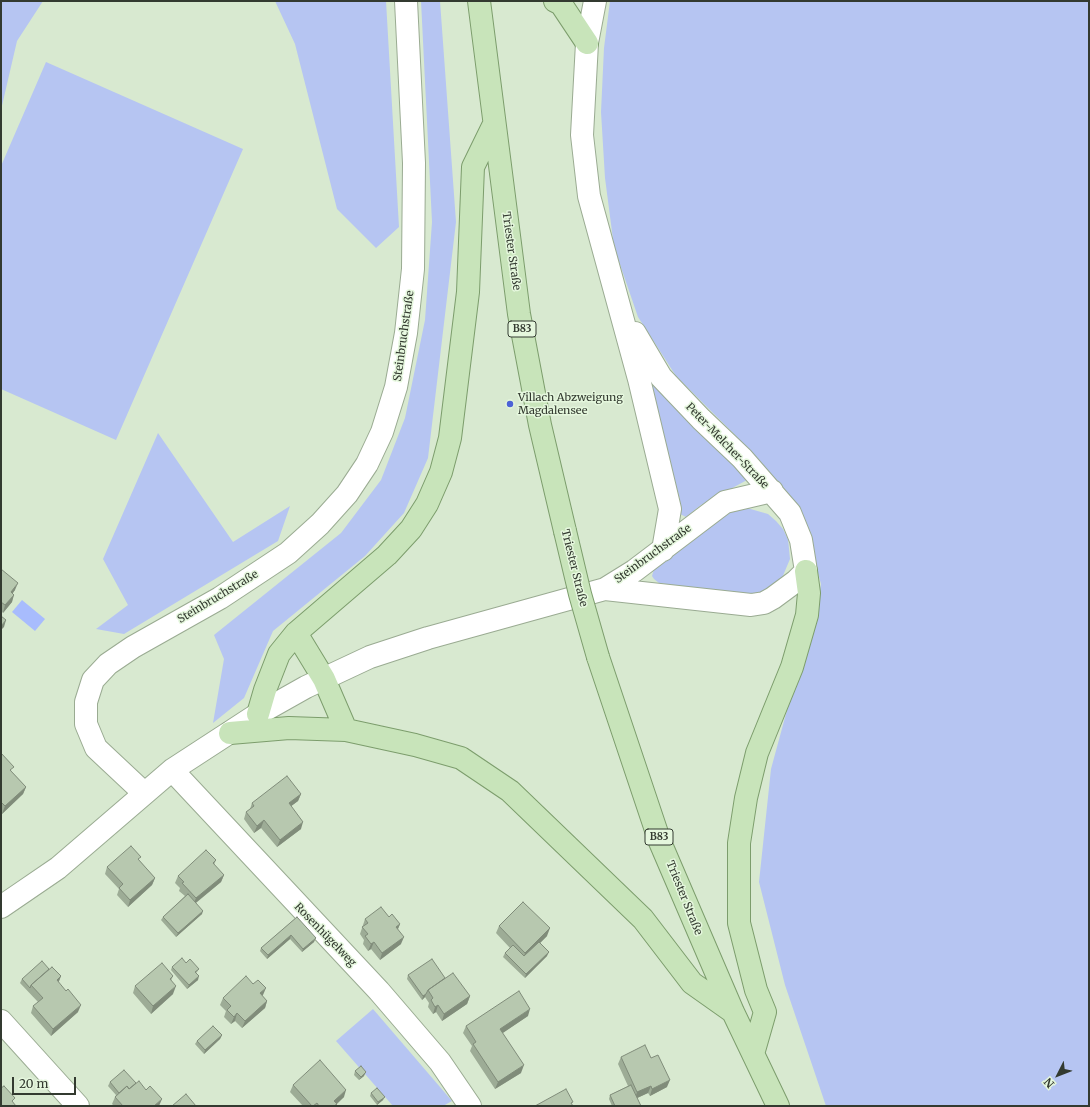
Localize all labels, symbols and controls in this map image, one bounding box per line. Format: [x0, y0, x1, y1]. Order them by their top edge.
street label: Triester Straße [499, 211, 523, 291]
street label: Steinbruchstraße [391, 290, 417, 382]
road number: B83 [508, 321, 536, 337]
place label: Villach Abzweigung Magdalensee [518, 391, 623, 417]
marker: Villach Abzweigung Magdalensee [505, 399, 515, 409]
street label: Peter-Melcher-Straße [683, 400, 771, 492]
street label: Steinbruchstraße [612, 522, 694, 586]
street label: Triester Straße [558, 528, 590, 608]
street label: Steinbruchstraße [175, 568, 261, 626]
road number: B83 [645, 829, 673, 845]
street label: Triester Straße [663, 859, 705, 937]
street label: Rosenhügelweg [291, 900, 359, 970]
north arrow [1038, 1055, 1078, 1095]
scale bar [14, 1069, 78, 1095]
text: N [1041, 1075, 1057, 1091]
text: 20 m [19, 1076, 48, 1091]

